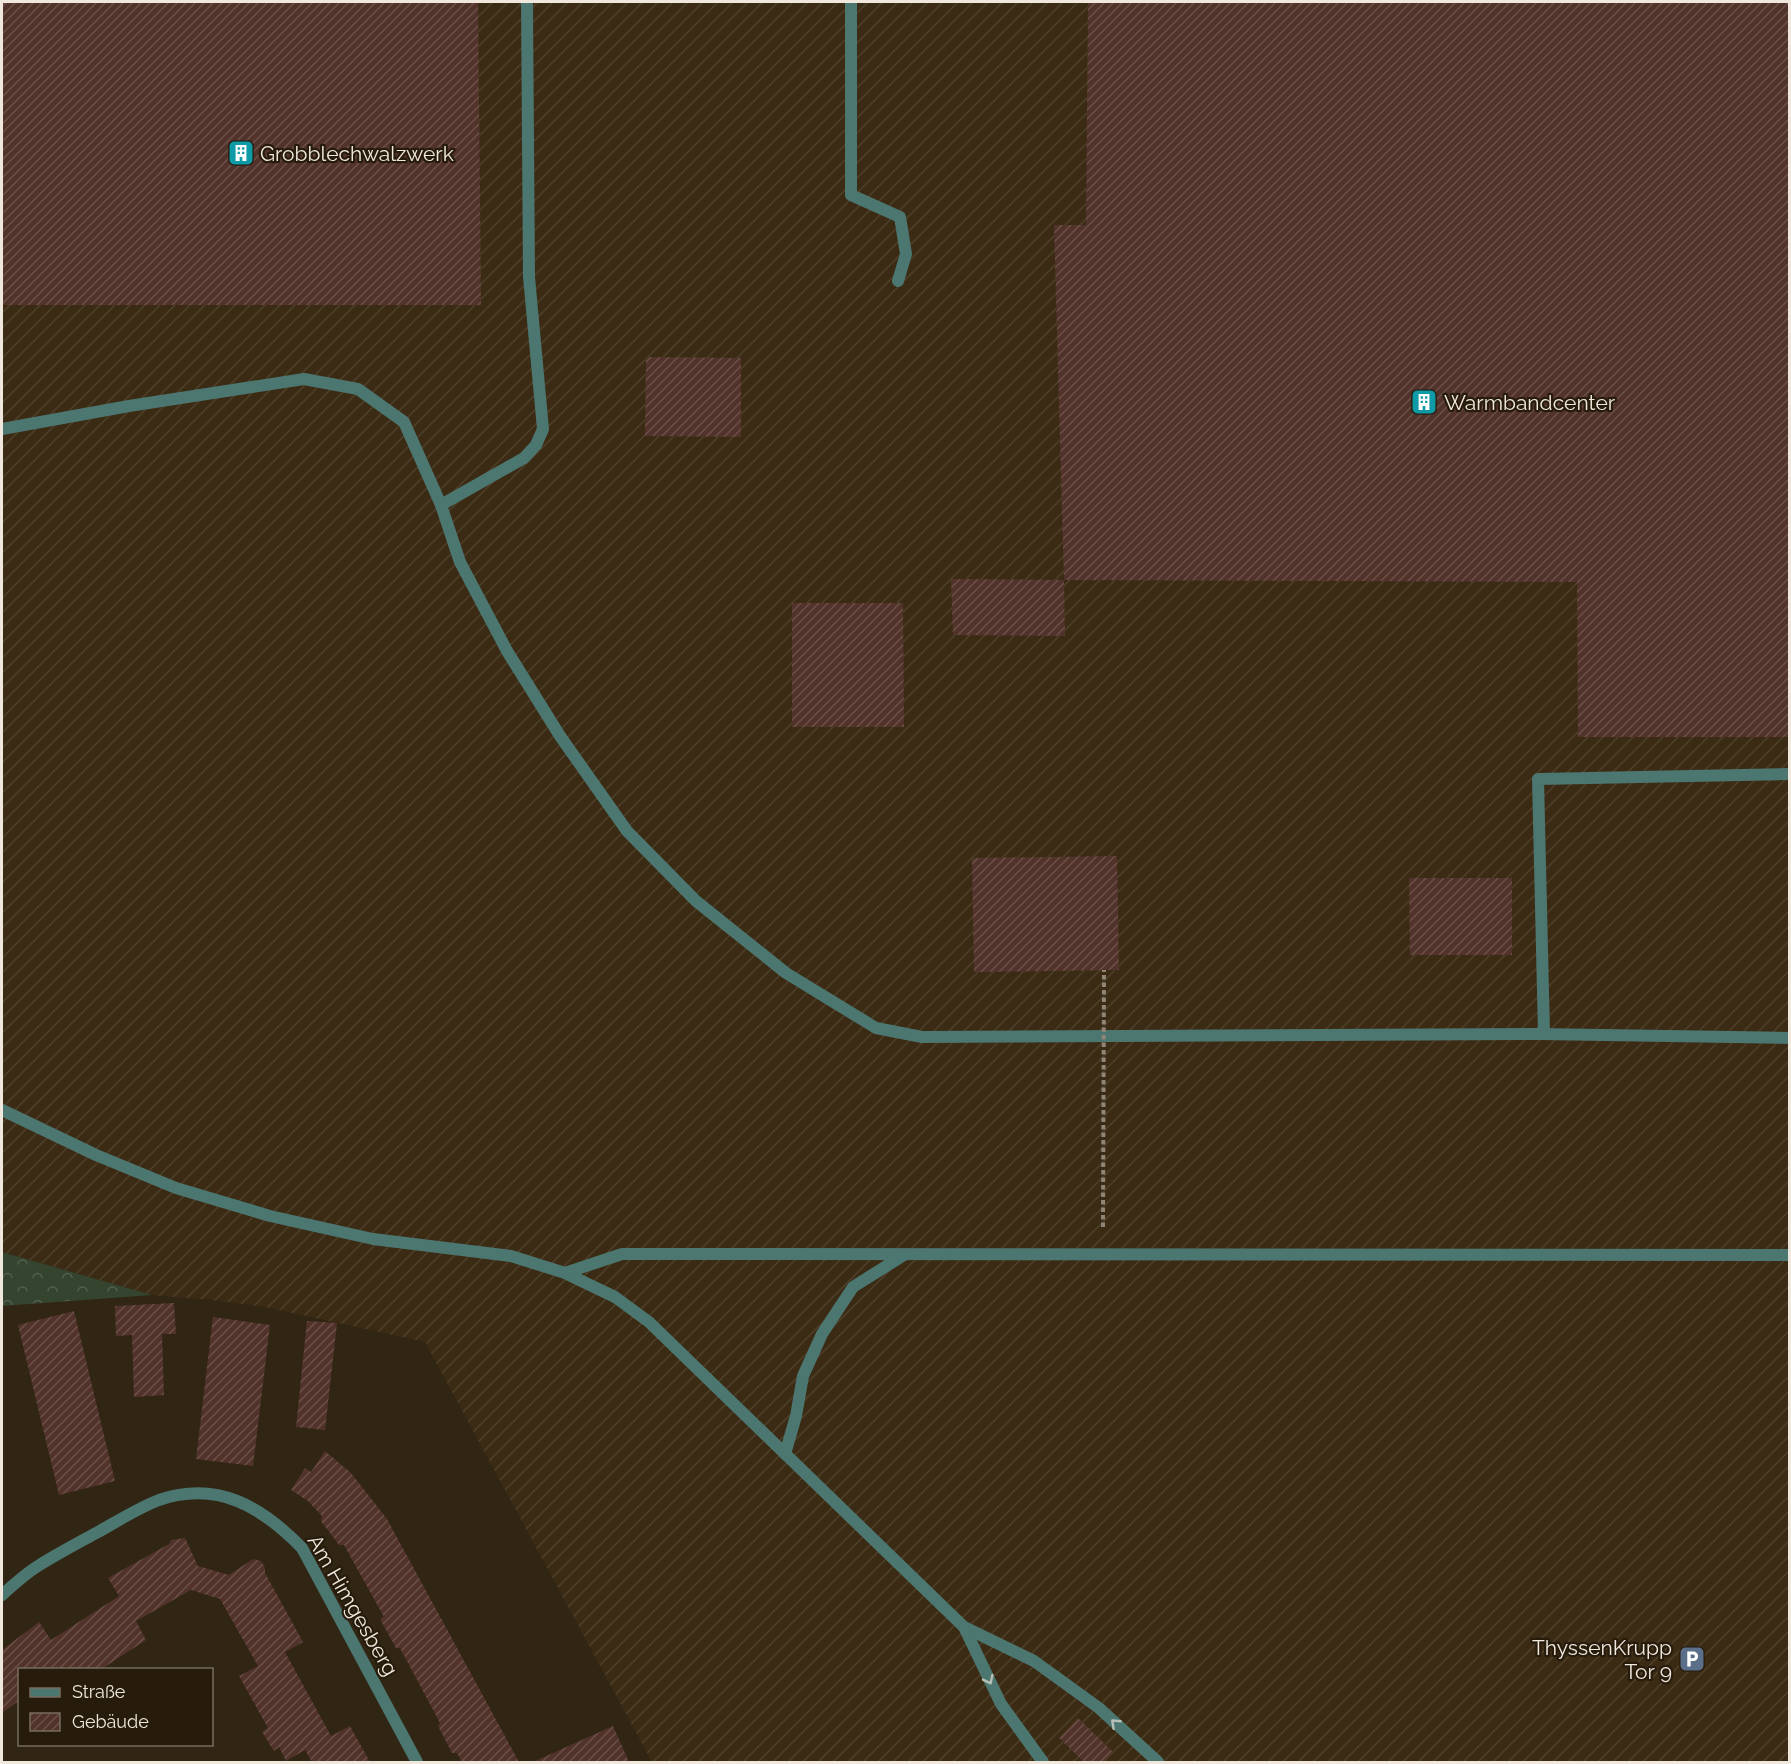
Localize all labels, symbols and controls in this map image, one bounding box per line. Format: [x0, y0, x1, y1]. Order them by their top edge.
building icon: Grobblechwalzwerk [226, 138, 256, 168]
place label: Grobblechwalzwerk [260, 141, 454, 166]
building icon: Warmbandcenter [1409, 387, 1439, 417]
place label: Warmbandcenter [1444, 390, 1616, 415]
street label: Am Himgesberg [302, 1530, 404, 1680]
place label: ThyssenKrupp Tor 9 [1532, 1635, 1672, 1684]
parking icon: ThyssenKrupp Tor 9 [1677, 1644, 1707, 1674]
legend [18, 1668, 213, 1746]
one-way arrow [982, 1674, 994, 1685]
text: Straße [72, 1681, 126, 1702]
text: Gebäude [72, 1711, 149, 1732]
one-way arrow [1111, 1719, 1122, 1730]

